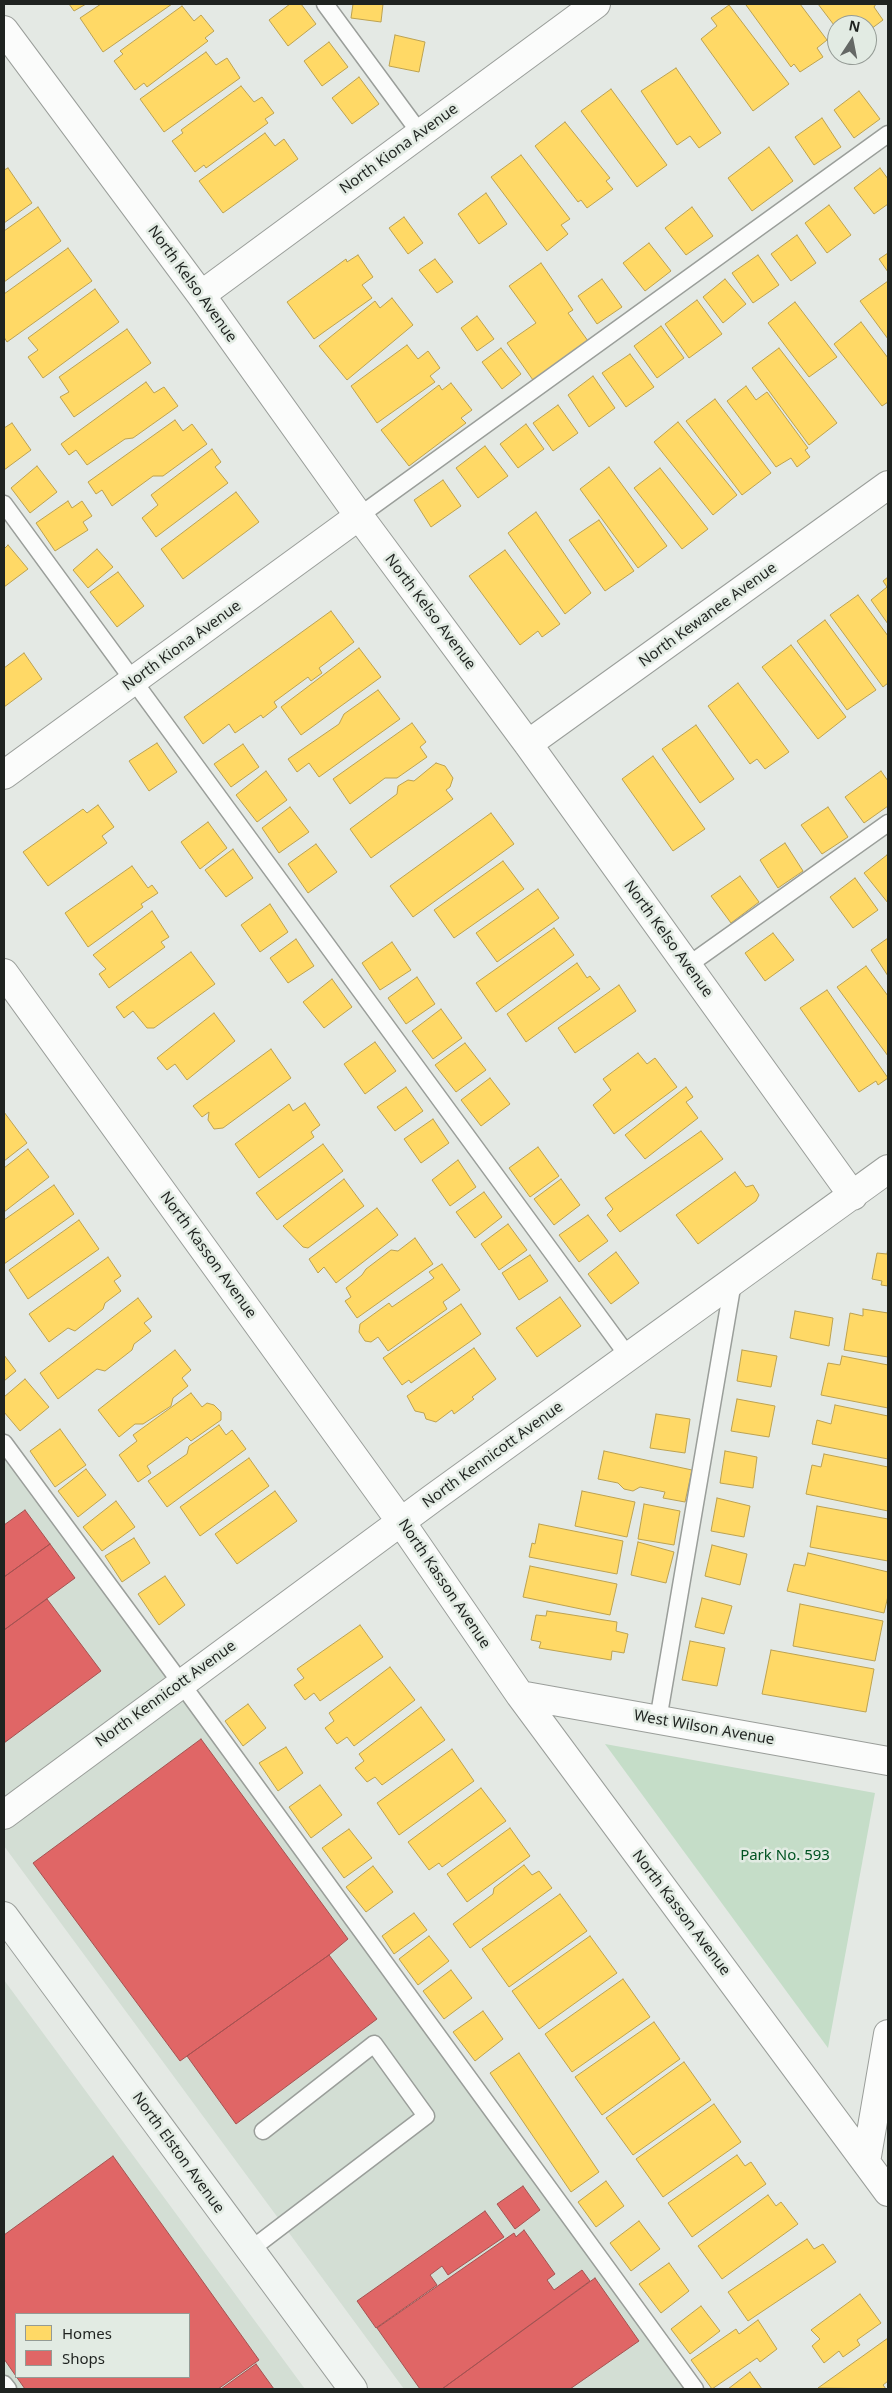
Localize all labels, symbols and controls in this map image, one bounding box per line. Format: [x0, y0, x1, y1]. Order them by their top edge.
north arrow [827, 15, 877, 65]
text: N [847, 15, 862, 36]
street label: North Kiona Avenue [336, 100, 462, 198]
street label: North Kelso Avenue [144, 222, 240, 346]
street label: North Kelso Avenue [381, 551, 479, 673]
street label: North Kewanee Avenue [636, 559, 780, 671]
street label: North Kiona Avenue [119, 597, 245, 695]
street label: North Kelso Avenue [620, 877, 716, 1001]
street label: North Kasson Avenue [156, 1188, 260, 1322]
street label: North Kennicott Avenue [419, 1398, 567, 1512]
street label: North Kasson Avenue [394, 1516, 494, 1652]
street label: North Kennicott Avenue [92, 1637, 240, 1751]
street label: West Wilson Avenue [632, 1707, 776, 1749]
street label: North Kasson Avenue [628, 1847, 734, 1979]
park label: Park No. 593 [740, 1847, 830, 1865]
street label: North Elston Avenue [128, 2089, 228, 2217]
legend [15, 2313, 190, 2378]
text: Homes [62, 2323, 112, 2343]
text: Shops [62, 2348, 105, 2368]

